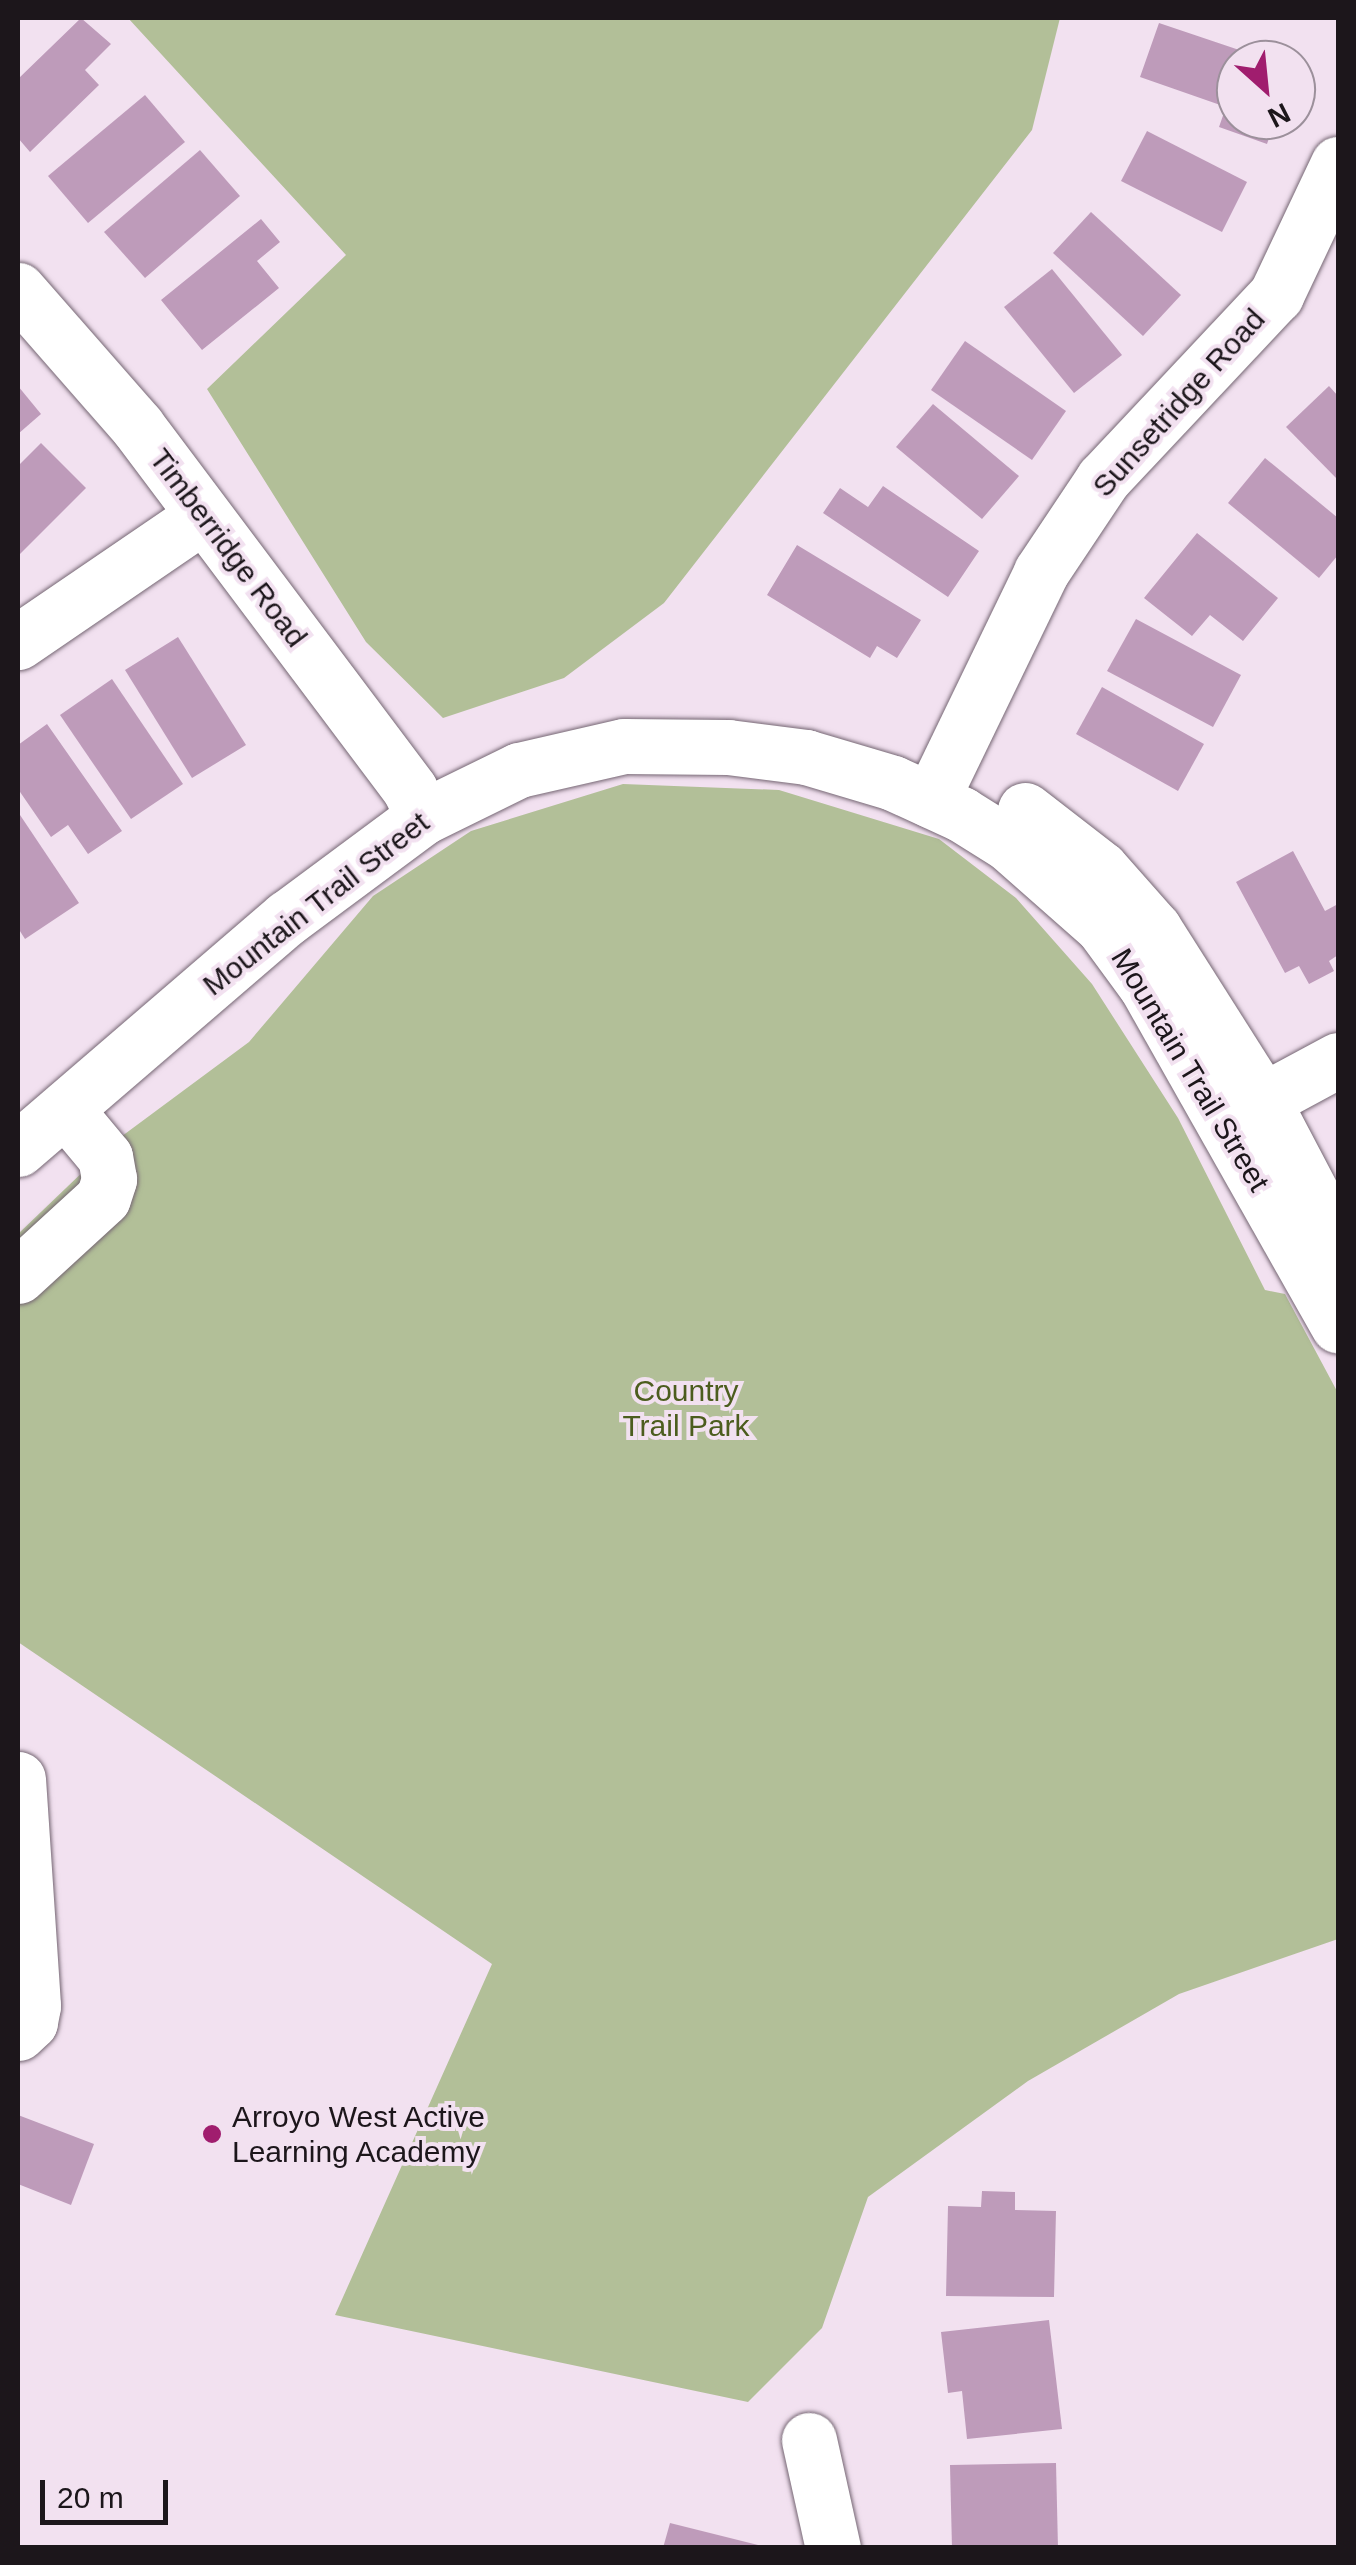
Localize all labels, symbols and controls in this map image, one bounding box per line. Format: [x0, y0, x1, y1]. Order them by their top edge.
north arrow [1216, 40, 1316, 140]
text: N [1263, 97, 1295, 134]
street label: Sunsetridge Road [1085, 302, 1273, 504]
street label: Timberridge Road [142, 442, 314, 654]
street label: Mountain Trail Street [196, 804, 436, 1004]
street label: Mountain Trail Street [1103, 942, 1277, 1198]
park label: Country Trail Park [622, 1373, 750, 1444]
place label: Arroyo West Active Learning Academy [232, 2099, 487, 2170]
marker: Arroyo West Active Learning Academy [201, 2123, 223, 2145]
scale bar [45, 2460, 172, 2522]
text: 20 m [57, 2481, 124, 2514]

